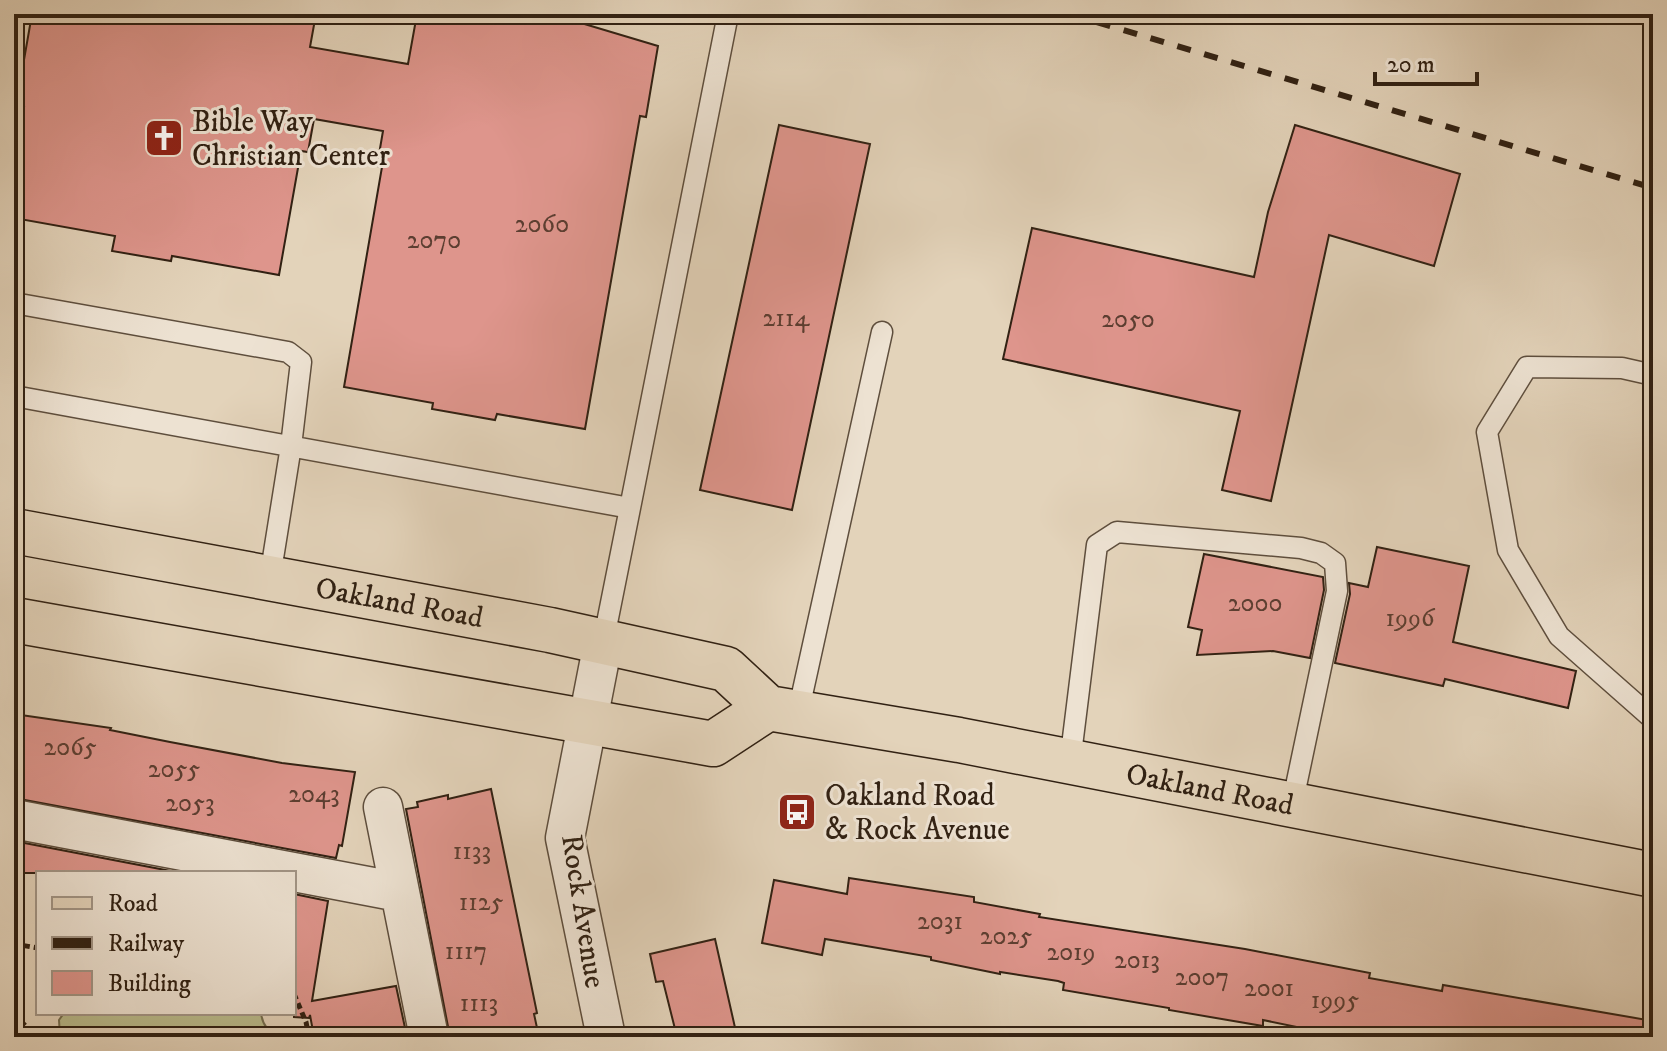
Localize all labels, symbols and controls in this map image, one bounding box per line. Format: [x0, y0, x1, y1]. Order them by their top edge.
scale bar [1375, 36, 1477, 86]
text: 20 m [1387, 50, 1435, 80]
place label: Bible Way Christian Center [192, 104, 390, 175]
church icon: Bible Way Christian Center [143, 117, 185, 159]
house number: 2060 [515, 208, 569, 241]
house number: 2070 [407, 224, 461, 257]
house number: 2114 [763, 302, 810, 335]
house number: 2050 [1101, 303, 1155, 336]
street label: Oakland Road [312, 570, 486, 637]
house number: 2000 [1228, 587, 1282, 620]
house number: 1996 [1386, 602, 1436, 635]
house number: 2065 [43, 731, 97, 764]
house number: 2055 [148, 753, 200, 786]
street label: Oakland Road [1123, 756, 1297, 825]
house number: 2043 [288, 778, 340, 811]
place label: Oakland Road & Rock Avenue [825, 778, 1010, 849]
house number: 2053 [165, 787, 215, 820]
bus stop icon: Oakland Road & Rock Avenue [776, 791, 818, 833]
street label: Rock Avenue [552, 832, 613, 991]
house number: 1133 [453, 835, 491, 868]
legend [36, 871, 296, 1015]
house number: 1125 [459, 886, 503, 919]
text: Road [108, 889, 158, 919]
house number: 2031 [917, 905, 963, 938]
house number: 2025 [980, 920, 1032, 953]
text: Railway [108, 929, 185, 959]
house number: 1117 [445, 935, 487, 968]
house number: 2019 [1046, 936, 1096, 969]
house number: 2013 [1114, 944, 1160, 977]
house number: 2007 [1175, 961, 1229, 994]
text: Building [108, 969, 191, 999]
house number: 2001 [1244, 972, 1294, 1005]
house number: 1995 [1311, 984, 1359, 1017]
house number: 1113 [460, 987, 498, 1020]

